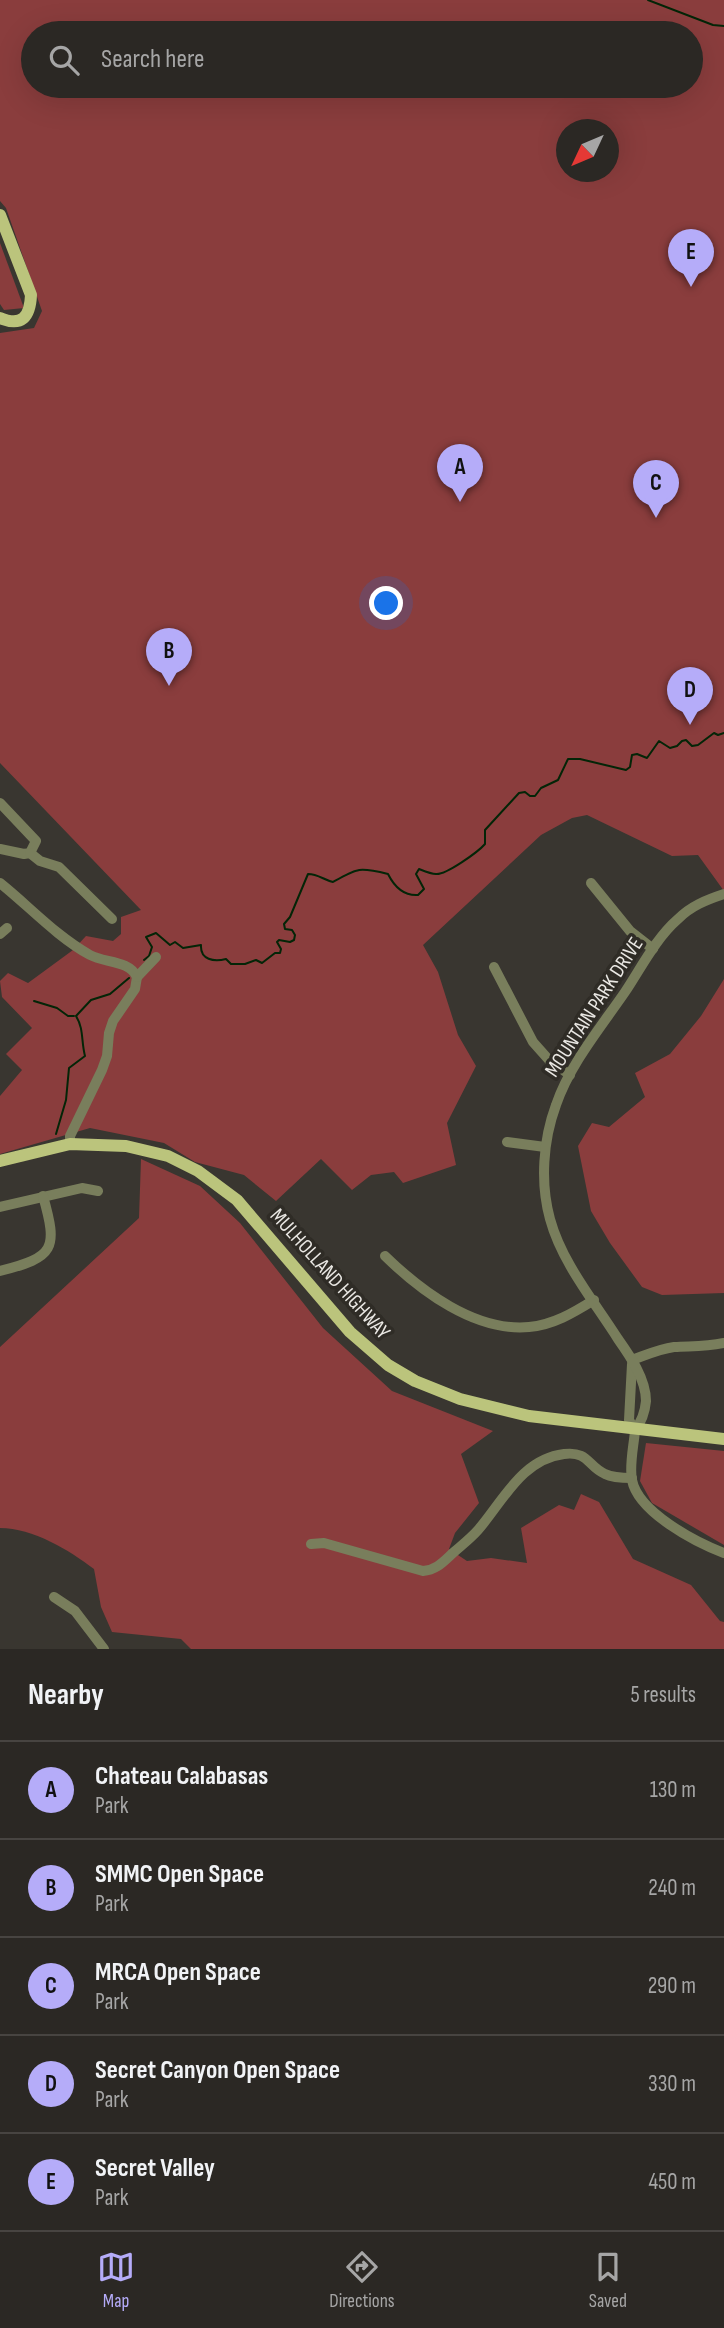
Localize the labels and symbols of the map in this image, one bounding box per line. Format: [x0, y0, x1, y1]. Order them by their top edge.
north arrow [556, 119, 619, 182]
pin: E [668, 229, 714, 287]
pin: A [437, 444, 483, 502]
pin: C [633, 460, 679, 518]
your location [369, 586, 403, 620]
pin: B [146, 628, 192, 686]
pin: D [667, 667, 713, 725]
street label: MOUNTAIN PARK DRIVE [540, 933, 648, 1081]
street label: MULHOLLAND HIGHWAY [265, 1204, 395, 1345]

